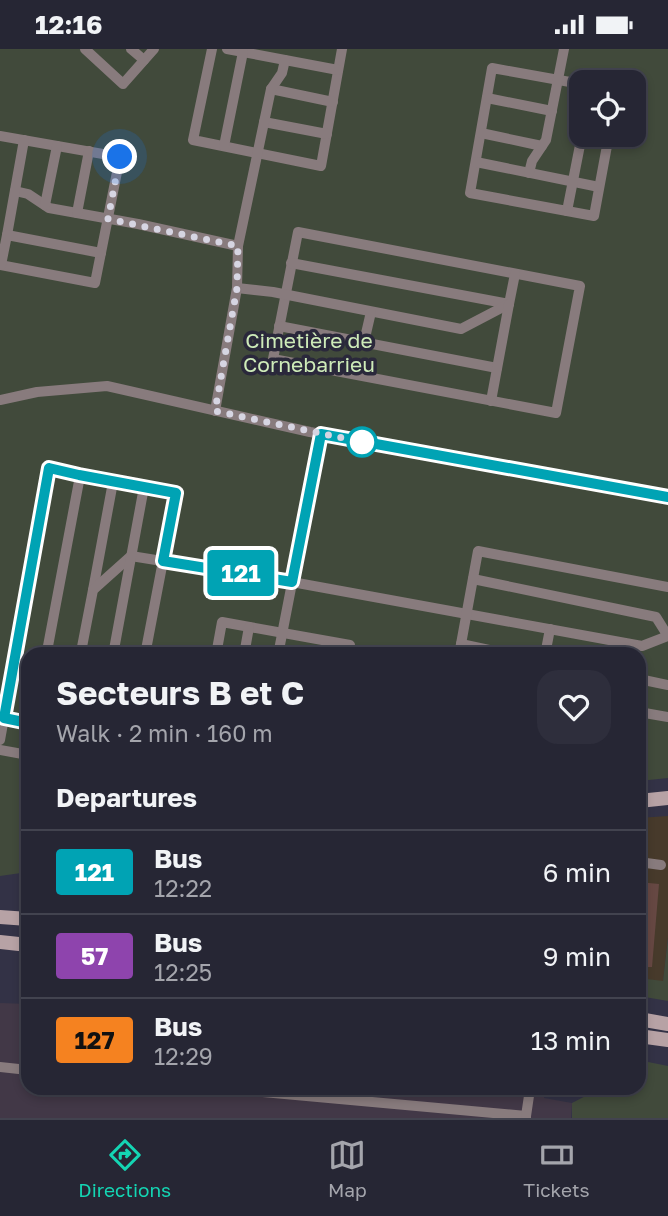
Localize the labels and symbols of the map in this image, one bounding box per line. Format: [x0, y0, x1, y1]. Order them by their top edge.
your location [102, 139, 137, 174]
park label: Cimetière de Cornebarrieu [243, 327, 375, 377]
unlabelled marker [347, 427, 377, 457]
line badge: 121 [201, 550, 281, 596]

